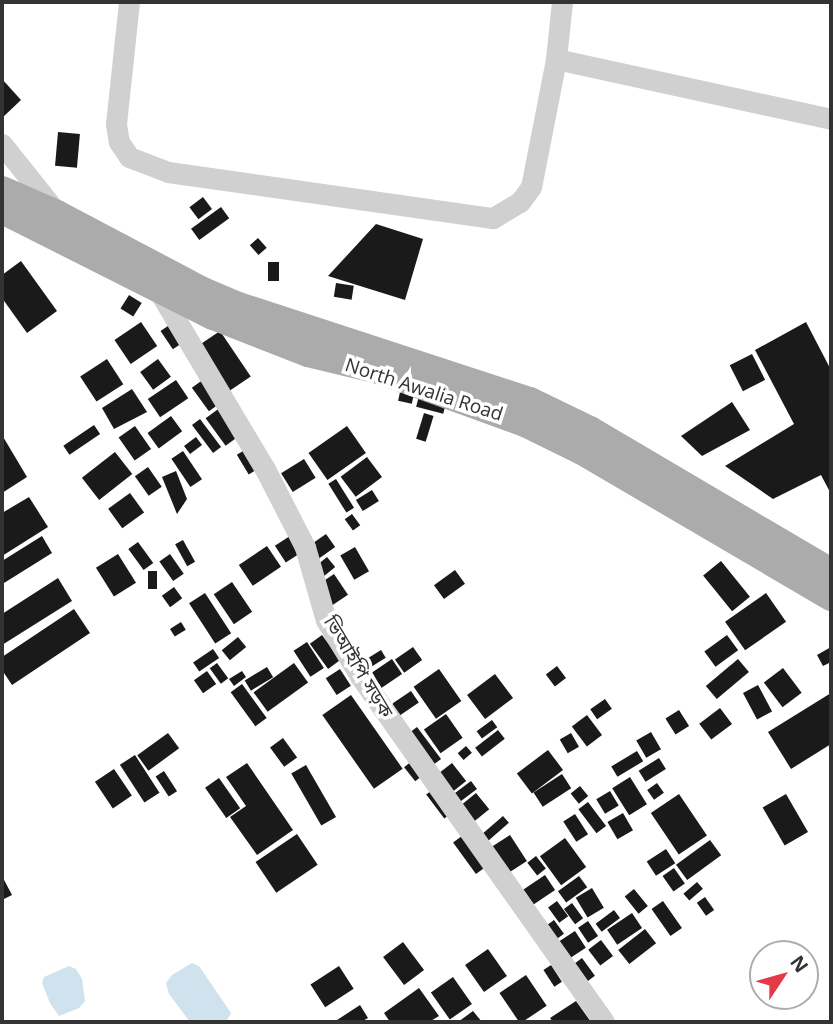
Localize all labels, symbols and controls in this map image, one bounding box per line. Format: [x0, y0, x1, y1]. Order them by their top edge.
street label: North Awalia Road [342, 354, 506, 426]
street label: ভিআইপি সড়ক [319, 612, 397, 722]
north arrow [749, 940, 819, 1010]
text: N [784, 950, 814, 978]

